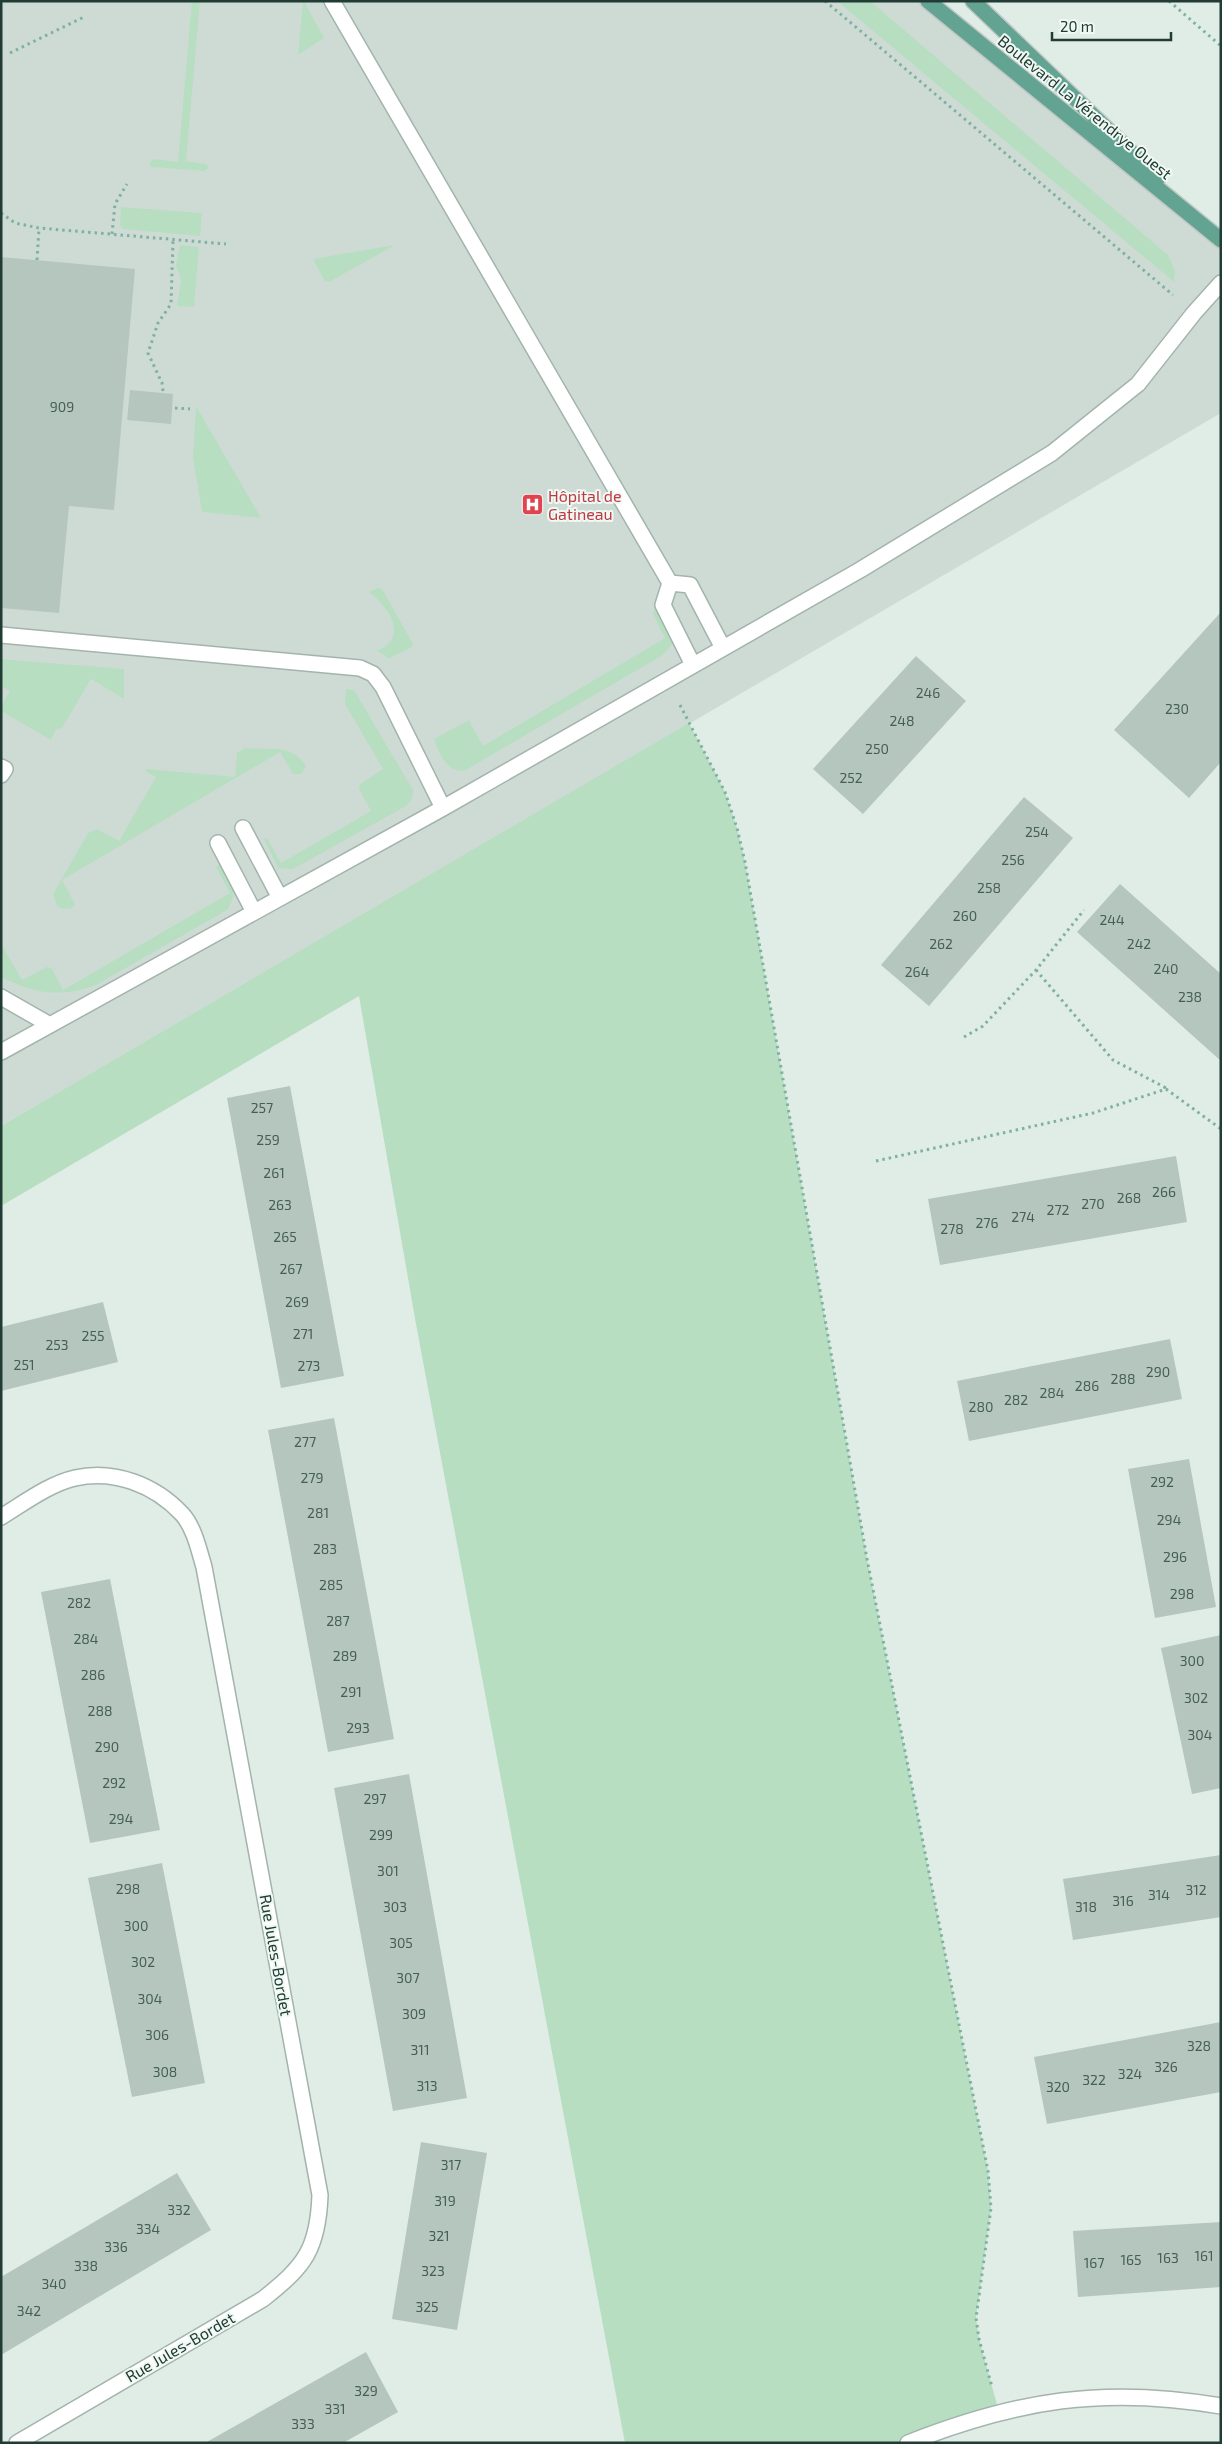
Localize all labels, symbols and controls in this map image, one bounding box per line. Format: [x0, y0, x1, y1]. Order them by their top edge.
scale bar [1052, 10, 1171, 42]
text: 20 m [1060, 17, 1094, 35]
street label: Boulevard La Vérendrye Ouest [994, 31, 1176, 183]
house number: 909 [50, 398, 74, 415]
place label: Hôpital de Gatineau [548, 486, 622, 523]
hospital icon: Hôpital de Gatineau [520, 493, 544, 517]
house number: 246 [916, 684, 940, 701]
house number: 230 [1165, 700, 1189, 717]
house number: 248 [890, 712, 914, 729]
house number: 250 [865, 740, 889, 757]
house number: 252 [839, 769, 863, 786]
house number: 254 [1025, 823, 1049, 840]
house number: 256 [1001, 851, 1025, 868]
house number: 258 [977, 879, 1001, 896]
house number: 260 [953, 907, 977, 924]
house number: 244 [1099, 911, 1125, 928]
house number: 262 [929, 935, 953, 952]
house number: 242 [1127, 935, 1151, 952]
house number: 240 [1154, 960, 1178, 977]
house number: 264 [905, 963, 929, 980]
house number: 238 [1178, 988, 1202, 1005]
house number: 257 [251, 1099, 273, 1116]
house number: 259 [256, 1131, 280, 1148]
house number: 261 [263, 1164, 285, 1181]
house number: 266 [1152, 1183, 1176, 1200]
house number: 268 [1117, 1189, 1141, 1206]
house number: 270 [1081, 1195, 1105, 1212]
house number: 263 [268, 1196, 292, 1213]
house number: 272 [1047, 1201, 1070, 1218]
house number: 274 [1011, 1208, 1035, 1225]
house number: 276 [975, 1214, 999, 1231]
house number: 278 [940, 1220, 964, 1237]
house number: 265 [273, 1228, 297, 1245]
house number: 267 [279, 1260, 303, 1277]
house number: 269 [285, 1293, 309, 1310]
house number: 271 [293, 1325, 313, 1342]
house number: 255 [82, 1327, 104, 1344]
house number: 253 [45, 1336, 69, 1353]
house number: 251 [14, 1356, 34, 1373]
house number: 273 [298, 1357, 320, 1374]
house number: 290 [1146, 1363, 1170, 1380]
house number: 288 [1111, 1370, 1135, 1387]
house number: 286 [1075, 1377, 1099, 1394]
house number: 284 [1040, 1384, 1064, 1401]
house number: 282 [1004, 1391, 1028, 1408]
house number: 280 [969, 1398, 993, 1415]
house number: 277 [294, 1433, 316, 1450]
house number: 279 [300, 1469, 324, 1486]
house number: 292 [1150, 1473, 1174, 1490]
house number: 281 [307, 1504, 329, 1521]
house number: 294 [1157, 1511, 1181, 1528]
house number: 283 [313, 1540, 337, 1557]
house number: 296 [1163, 1548, 1187, 1565]
house number: 285 [319, 1576, 343, 1593]
house number: 298 [1170, 1585, 1194, 1602]
house number: 282 [67, 1594, 91, 1611]
house number: 287 [326, 1612, 350, 1629]
house number: 284 [74, 1630, 98, 1647]
house number: 289 [333, 1647, 357, 1664]
house number: 300 [1180, 1652, 1204, 1669]
house number: 286 [81, 1666, 105, 1683]
house number: 291 [340, 1683, 362, 1700]
house number: 302 [1184, 1689, 1208, 1706]
house number: 288 [88, 1702, 112, 1719]
house number: 293 [346, 1719, 370, 1736]
house number: 304 [1188, 1726, 1212, 1743]
house number: 290 [95, 1738, 119, 1755]
house number: 292 [102, 1774, 126, 1791]
house number: 297 [363, 1790, 387, 1807]
house number: 294 [109, 1810, 133, 1827]
house number: 299 [369, 1826, 393, 1843]
house number: 301 [377, 1862, 399, 1879]
house number: 298 [116, 1880, 140, 1897]
house number: 312 [1185, 1881, 1207, 1898]
house number: 314 [1148, 1886, 1170, 1903]
house number: 316 [1112, 1892, 1134, 1909]
street label: Rue Jules-Bordet [256, 1893, 297, 2017]
house number: 303 [383, 1898, 407, 1915]
house number: 318 [1075, 1898, 1097, 1915]
house number: 300 [124, 1917, 148, 1934]
house number: 305 [389, 1934, 413, 1951]
house number: 302 [131, 1953, 155, 1970]
house number: 307 [396, 1969, 420, 1986]
house number: 304 [138, 1990, 162, 2007]
house number: 309 [402, 2005, 426, 2022]
house number: 306 [145, 2026, 169, 2043]
house number: 328 [1187, 2037, 1211, 2054]
house number: 311 [411, 2041, 429, 2058]
house number: 326 [1154, 2058, 1178, 2075]
house number: 308 [153, 2063, 177, 2080]
house number: 324 [1118, 2065, 1142, 2082]
house number: 322 [1082, 2071, 1106, 2088]
house number: 313 [416, 2077, 438, 2094]
house number: 320 [1046, 2078, 1070, 2095]
house number: 317 [441, 2156, 461, 2173]
house number: 319 [434, 2192, 456, 2209]
house number: 332 [167, 2201, 191, 2218]
house number: 334 [136, 2220, 160, 2237]
house number: 321 [428, 2227, 450, 2244]
house number: 336 [104, 2238, 128, 2255]
house number: 161 [1194, 2247, 1214, 2264]
house number: 163 [1157, 2249, 1179, 2266]
house number: 165 [1120, 2251, 1142, 2268]
house number: 167 [1084, 2254, 1104, 2271]
house number: 338 [74, 2257, 98, 2274]
house number: 323 [421, 2262, 445, 2279]
house number: 340 [42, 2275, 66, 2292]
house number: 325 [415, 2298, 439, 2315]
house number: 342 [17, 2302, 41, 2319]
street label: Rue Jules-Bordet [122, 2308, 238, 2386]
house number: 329 [354, 2382, 378, 2399]
house number: 331 [324, 2400, 346, 2417]
house number: 333 [291, 2415, 315, 2432]

